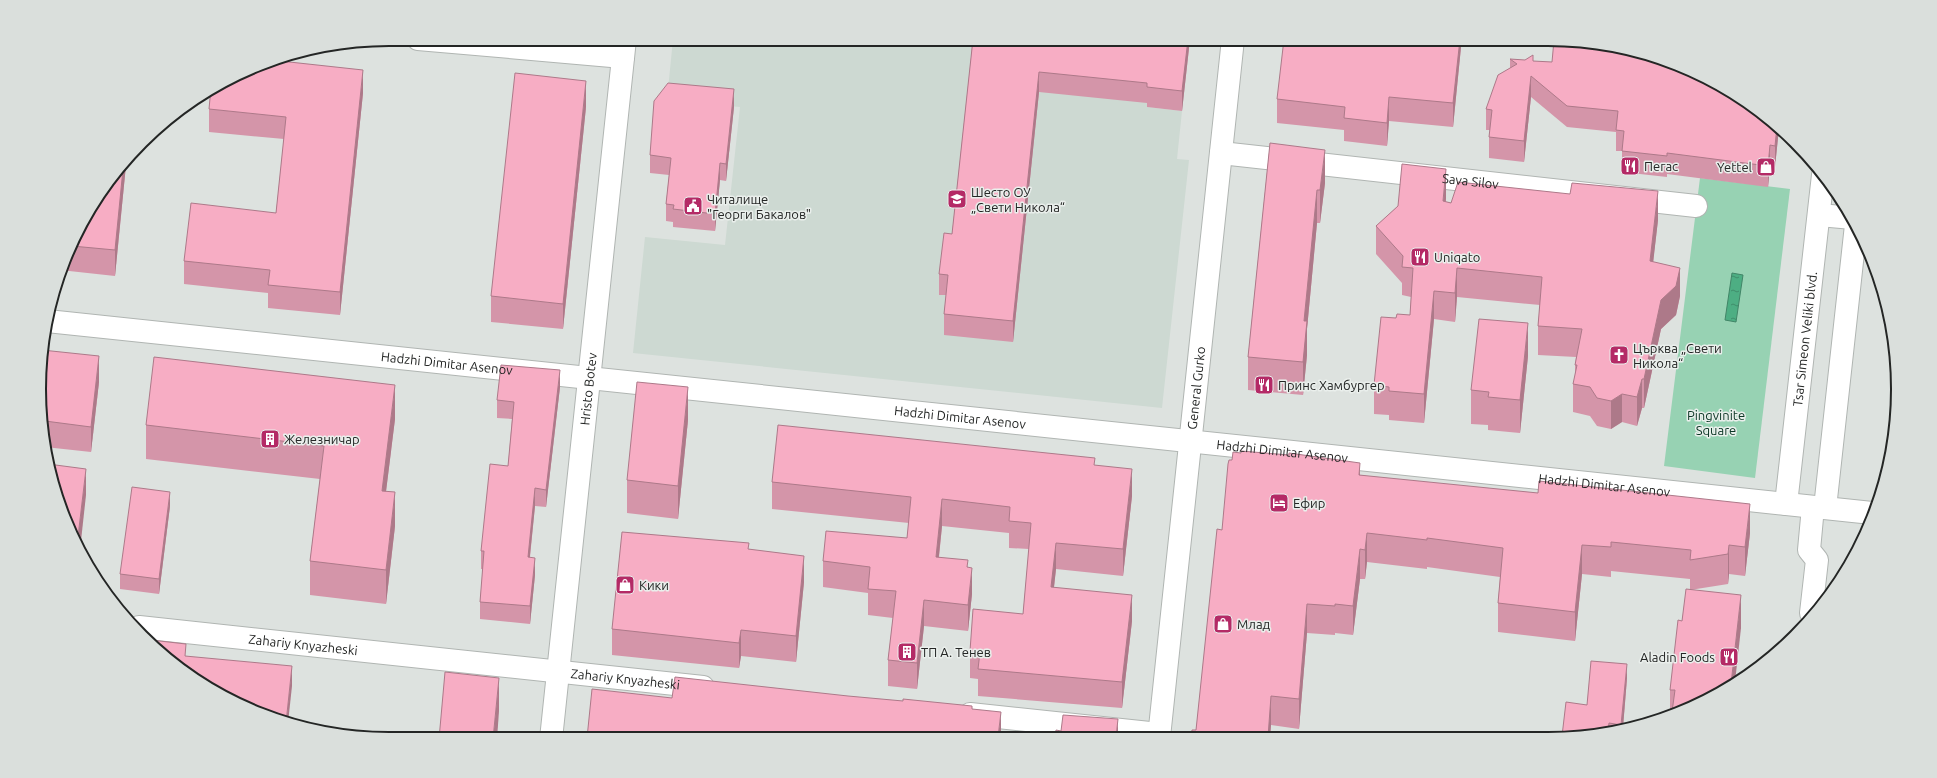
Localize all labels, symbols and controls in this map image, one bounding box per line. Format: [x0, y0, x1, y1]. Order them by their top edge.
restaurant icon: Пегас [1619, 155, 1641, 177]
shop icon: Yettel [1755, 156, 1777, 178]
place label: Пегас [1644, 159, 1678, 173]
place label: Yettel [1717, 160, 1753, 174]
street label: Sava Silov [1441, 171, 1500, 191]
place label: Шесто ОУ „Свети Никола“ [971, 185, 1065, 214]
school or university icon: Шесто ОУ „Свети Никола“ [946, 188, 968, 210]
place label: Читалище "Георги Бакалов" [707, 192, 811, 221]
public building icon: Читалище "Георги Бакалов" [682, 195, 704, 217]
restaurant icon: Uniqato [1409, 246, 1431, 268]
place label: Uniqato [1434, 250, 1480, 264]
street label: Tsar Simeon Veliki blvd. [1790, 271, 1819, 407]
place label: Църква „Свети Никола“ [1633, 341, 1722, 370]
church icon: Църква „Свети Никола“ [1608, 344, 1630, 366]
street label: General Gurko [1185, 346, 1207, 430]
street label: Hadzhi Dimitar Asenov [380, 349, 514, 377]
street label: Hristo Botev [577, 351, 599, 426]
restaurant icon: Принс Хамбургер [1253, 374, 1275, 396]
place label: Принс Хамбургер [1278, 378, 1385, 392]
street label: Hadzhi Dimitar Asenov [893, 403, 1027, 431]
park label: Pingvinite Square [1687, 408, 1745, 437]
building icon: Железничар [259, 428, 281, 450]
place label: Железничар [284, 432, 360, 446]
street label: Hadzhi Dimitar Asenov [1216, 437, 1349, 465]
street label: Hadzhi Dimitar Asenov [1538, 471, 1672, 499]
hotel icon: Ефир [1268, 492, 1290, 514]
place label: Ефир [1293, 496, 1325, 510]
shop icon: Кики [614, 574, 636, 596]
place label: Кики [639, 578, 669, 592]
shop icon: Млад [1212, 613, 1234, 635]
place label: Млад [1237, 617, 1271, 631]
street label: Zahariy Knyazheski [248, 632, 358, 657]
building icon: ТП А. Тенев [896, 641, 918, 663]
place label: ТП А. Тенев [921, 645, 991, 659]
restaurant icon: Aladin Foods [1718, 646, 1740, 668]
place label: Aladin Foods [1640, 650, 1715, 664]
street label: Zahariy Knyazheski [570, 666, 681, 691]

